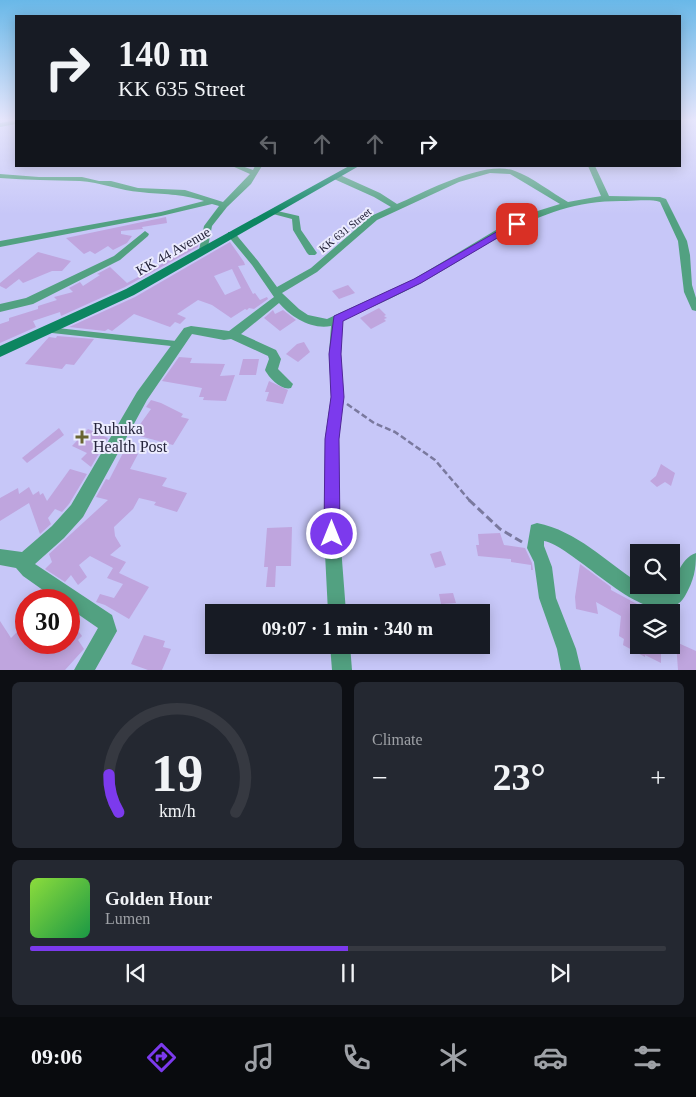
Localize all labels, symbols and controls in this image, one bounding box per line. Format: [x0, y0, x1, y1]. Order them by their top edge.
icon: right [35, 35, 100, 100]
text: 140 m [118, 35, 208, 74]
text: KK 635 Street [118, 76, 245, 101]
icon: left [255, 130, 283, 158]
icon: ahead [308, 130, 336, 158]
icon: ahead [361, 130, 389, 158]
icon: right [414, 130, 442, 158]
pin [496, 203, 538, 245]
street label: KK 631 Street [317, 205, 373, 255]
icon: arrive [503, 210, 531, 238]
street label: KK 44 Avenue [134, 224, 213, 279]
place label: Ruhuka Health Post [93, 420, 168, 455]
marker: Ruhuka Health Post [75, 430, 89, 444]
position arrow [305, 507, 357, 559]
map controls [630, 544, 680, 654]
button: search [630, 544, 680, 594]
speed limit sign: 30 [15, 589, 80, 654]
button: layers [630, 604, 680, 654]
text: 09:07 · 1 min · 340 m [262, 618, 433, 639]
text: Climate [372, 731, 423, 748]
text: 19 [151, 745, 203, 802]
text: 23° [492, 756, 546, 798]
text: − [372, 762, 388, 793]
text: + [650, 762, 666, 793]
text: km/h [159, 801, 195, 821]
text: Golden Hour [105, 888, 212, 909]
text: Lumen [105, 910, 150, 927]
icon: previous [122, 959, 150, 987]
icon: pause [334, 959, 362, 987]
icon: next [546, 959, 574, 987]
icon: directions [144, 1040, 179, 1075]
icon: music [242, 1040, 277, 1075]
icon: phone [339, 1040, 374, 1075]
icon: climate [436, 1040, 471, 1075]
icon: car [533, 1040, 568, 1075]
icon: filters [630, 1040, 665, 1075]
text: 09:06 [31, 1044, 82, 1069]

